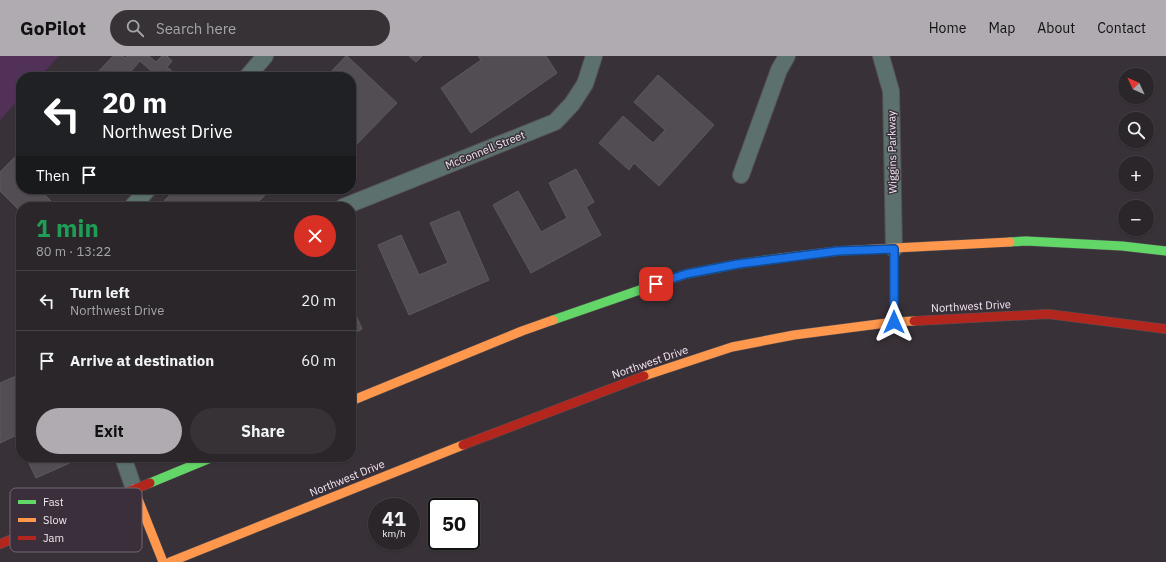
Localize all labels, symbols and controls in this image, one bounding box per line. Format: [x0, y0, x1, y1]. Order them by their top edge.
search box [110, 10, 390, 46]
text: GoPilot [20, 16, 86, 40]
icon: search [124, 17, 146, 39]
text: Search here [156, 19, 236, 38]
text: Home [929, 19, 966, 37]
text: Map [988, 19, 1015, 37]
text: About [1037, 19, 1075, 37]
text: Contact [1097, 19, 1146, 37]
north arrow [1118, 68, 1154, 104]
map controls [1118, 68, 1154, 236]
text: 20 m [102, 84, 167, 121]
icon: left [36, 88, 88, 140]
street label: Wiggins Parkway [884, 110, 900, 194]
button: search [1118, 112, 1154, 148]
text: Northwest Drive [102, 120, 233, 143]
street label: McConnell Street [443, 128, 527, 172]
button: + [1118, 156, 1154, 192]
icon: arrive [78, 164, 100, 186]
text: Then [36, 166, 70, 185]
button: − [1118, 200, 1154, 236]
text: 1 min [36, 212, 99, 244]
button: close [294, 215, 336, 257]
text: 80 m · 13:22 [36, 243, 111, 260]
pin [639, 267, 673, 301]
icon: arrive [645, 273, 667, 295]
text: Turn left [70, 283, 130, 302]
icon: left [36, 290, 58, 312]
text: 20 m [301, 291, 336, 310]
street label: Northwest Drive [931, 297, 1011, 315]
position arrow [873, 301, 915, 343]
text: Northwest Drive [70, 302, 164, 319]
street label: Northwest Drive [610, 342, 690, 382]
icon: arrive [36, 350, 58, 372]
text: Arrive at destination [70, 351, 214, 370]
text: 60 m [301, 351, 336, 370]
button: Exit [36, 408, 182, 454]
button: Share [190, 408, 336, 454]
street label: Northwest Drive [307, 457, 387, 499]
legend [10, 488, 142, 552]
text: Fast [43, 495, 64, 509]
speed limit sign: 50 [428, 498, 480, 550]
text: 41 [382, 505, 406, 532]
text: Slow [43, 513, 67, 527]
text: km/h [382, 527, 406, 540]
text: Jam [43, 531, 64, 545]

